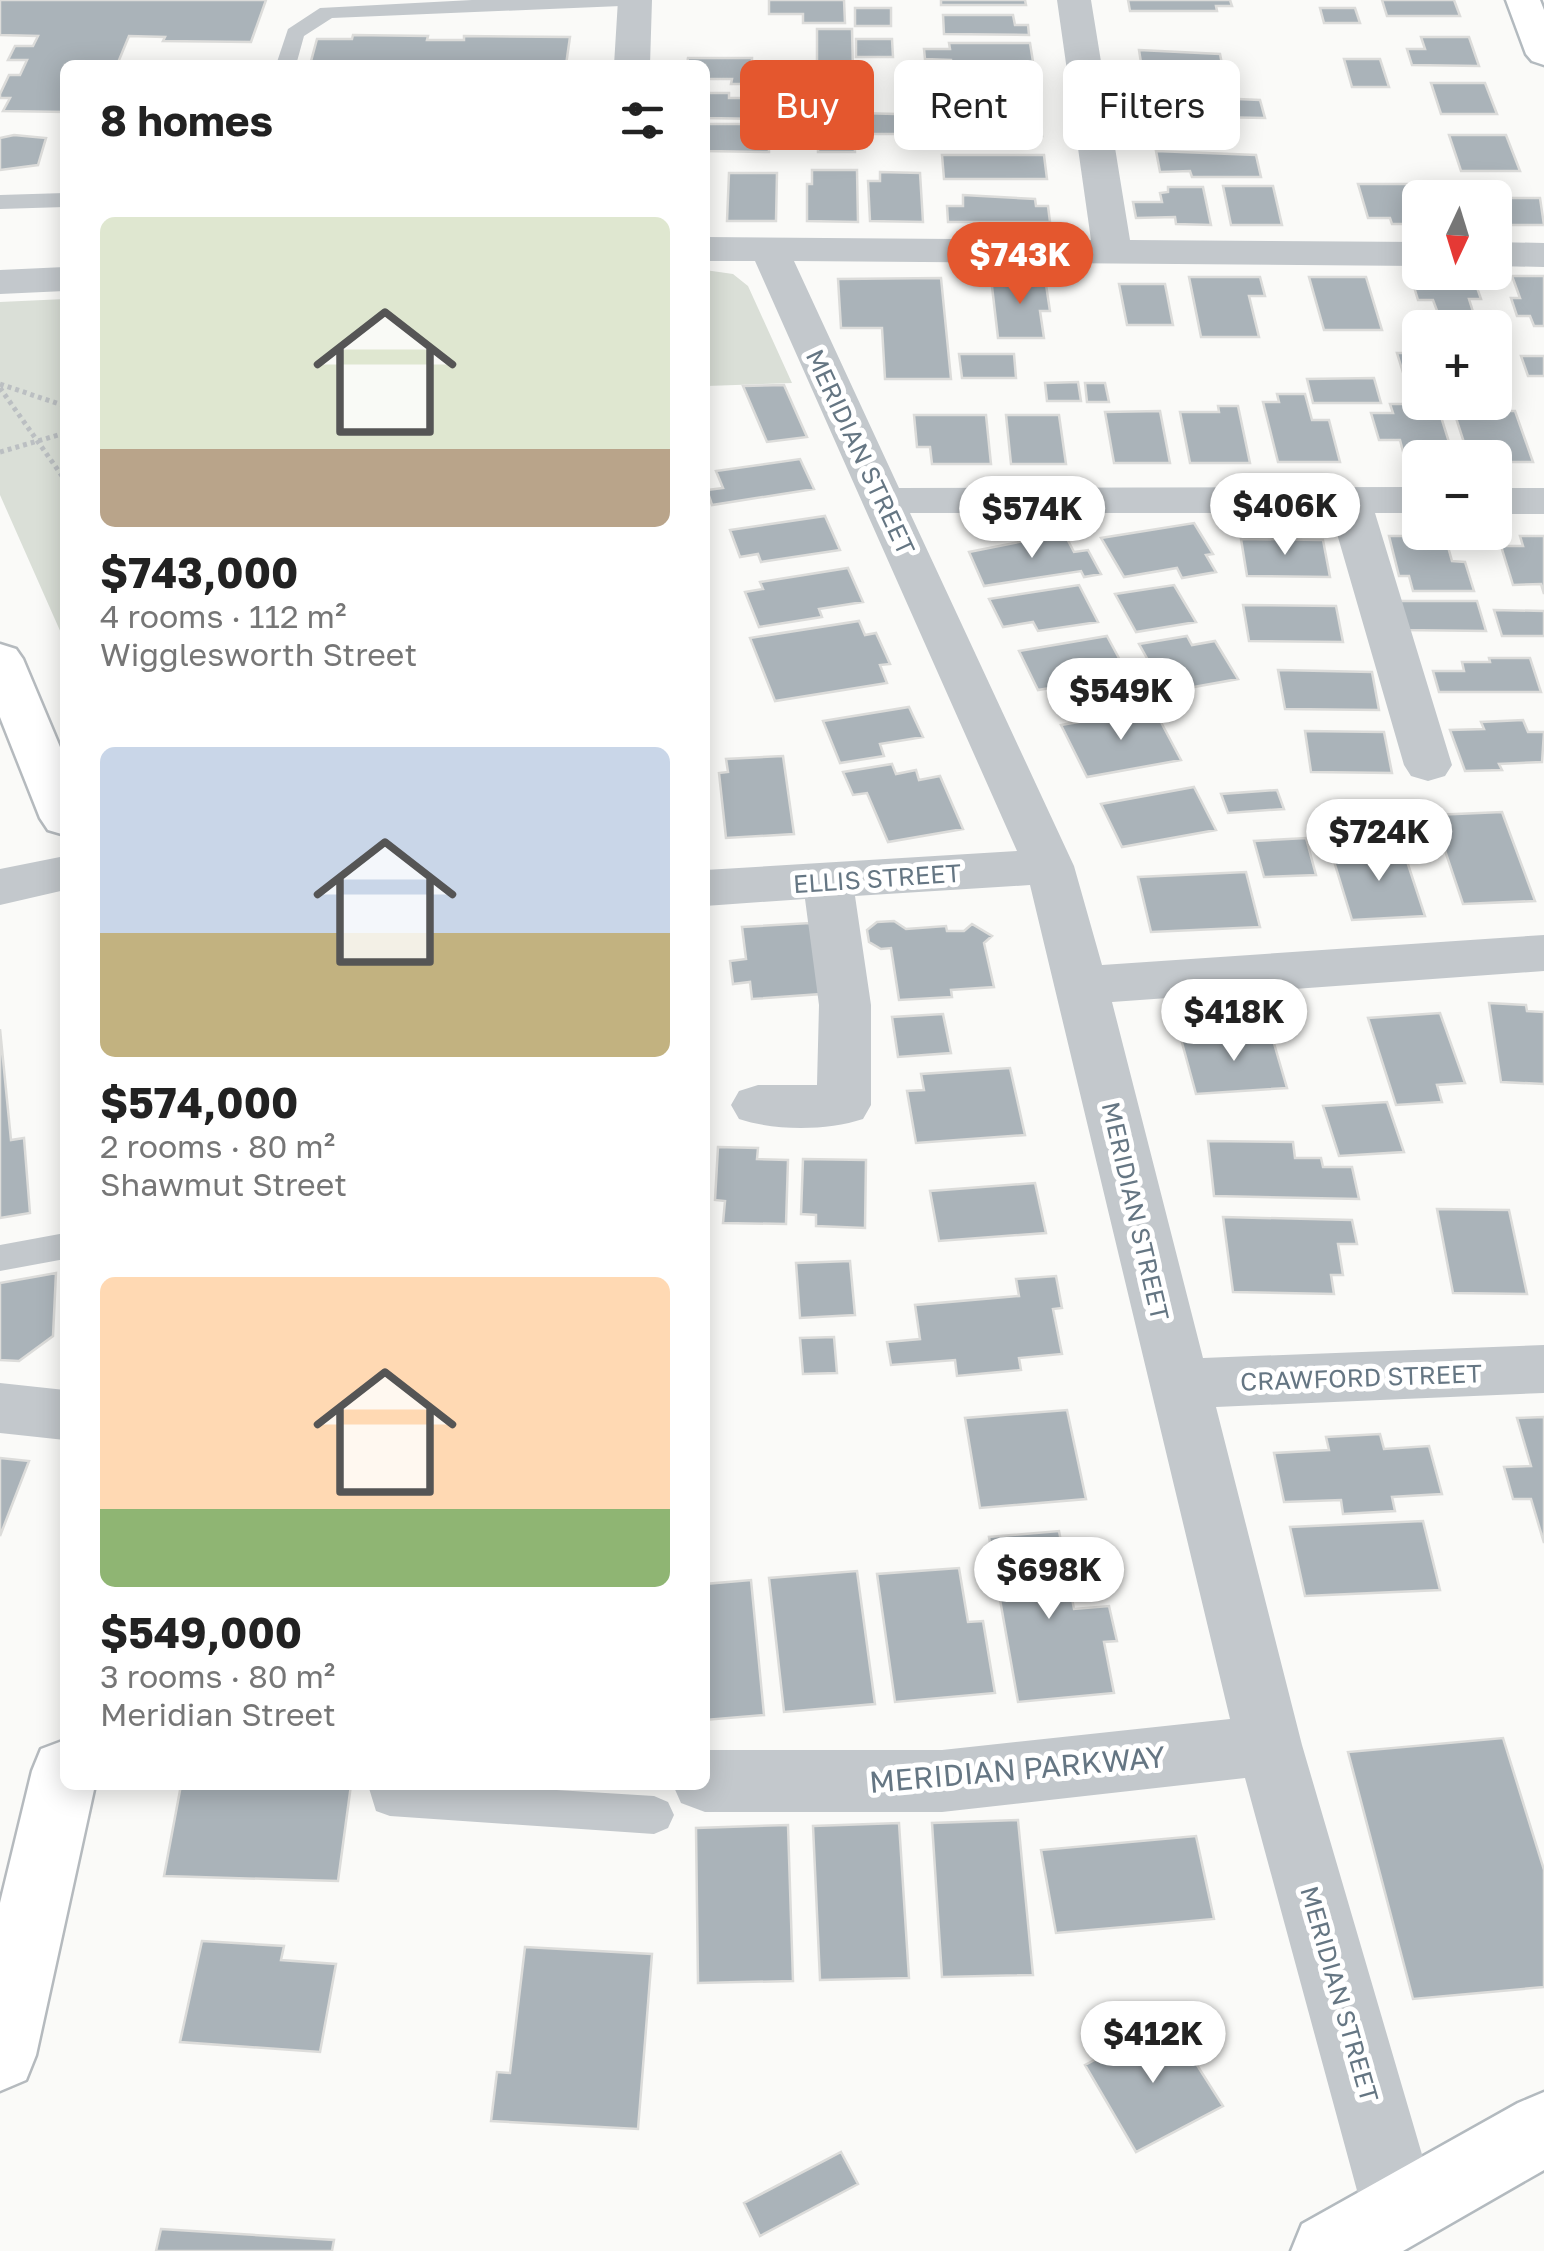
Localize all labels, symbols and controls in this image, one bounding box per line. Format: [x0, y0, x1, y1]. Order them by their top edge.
chip: Buy [740, 60, 874, 150]
chip: Rent [894, 60, 1043, 150]
chip: Filters [1063, 60, 1240, 150]
icon: filters [615, 93, 670, 148]
text: 8 homes [100, 95, 273, 145]
north arrow [1402, 180, 1512, 290]
map controls [1402, 180, 1512, 550]
pin: $743K [950, 222, 1090, 307]
text: $743K [969, 235, 1071, 273]
icon: home [295, 282, 475, 462]
button: + [1402, 310, 1512, 420]
street label: MERIDIAN STREET [800, 344, 922, 560]
button: − [1402, 440, 1512, 550]
pin: $406K [1215, 473, 1355, 558]
pin: $574K [962, 476, 1102, 561]
text: $406K [1232, 486, 1338, 524]
text: $574K [981, 489, 1083, 527]
text: $743,000 [100, 547, 298, 597]
text: 4 rooms · 112 m² [100, 597, 346, 635]
text: Wigglesworth Street [100, 635, 417, 673]
pin: $549K [1051, 658, 1191, 743]
text: $549K [1069, 671, 1173, 709]
pin: $724K [1309, 799, 1449, 884]
icon: home [295, 812, 475, 992]
text: $724K [1328, 812, 1430, 850]
street label: ELLIS STREET [792, 857, 962, 899]
pin: $418K [1164, 979, 1304, 1064]
text: $418K [1183, 992, 1285, 1030]
text: $574,000 [100, 1077, 298, 1127]
street label: MERIDIAN STREET [1096, 1099, 1176, 1323]
text: 2 rooms · 80 m² [100, 1127, 335, 1165]
text: Shawmut Street [100, 1165, 347, 1203]
icon: home [295, 1342, 475, 1522]
street label: CRAWFORD STREET [1240, 1357, 1482, 1397]
pin: $698K [979, 1537, 1119, 1622]
text: $698K [996, 1550, 1102, 1588]
text: $549,000 [100, 1607, 302, 1657]
text: 3 rooms · 80 m² [100, 1657, 335, 1695]
text: Meridian Street [100, 1695, 336, 1733]
street label: MERIDIAN PARKWAY [868, 1738, 1166, 1800]
street label: MERIDIAN STREET [1294, 1882, 1386, 2106]
pin: $412K [1083, 2001, 1223, 2086]
text: $412K [1103, 2014, 1203, 2052]

